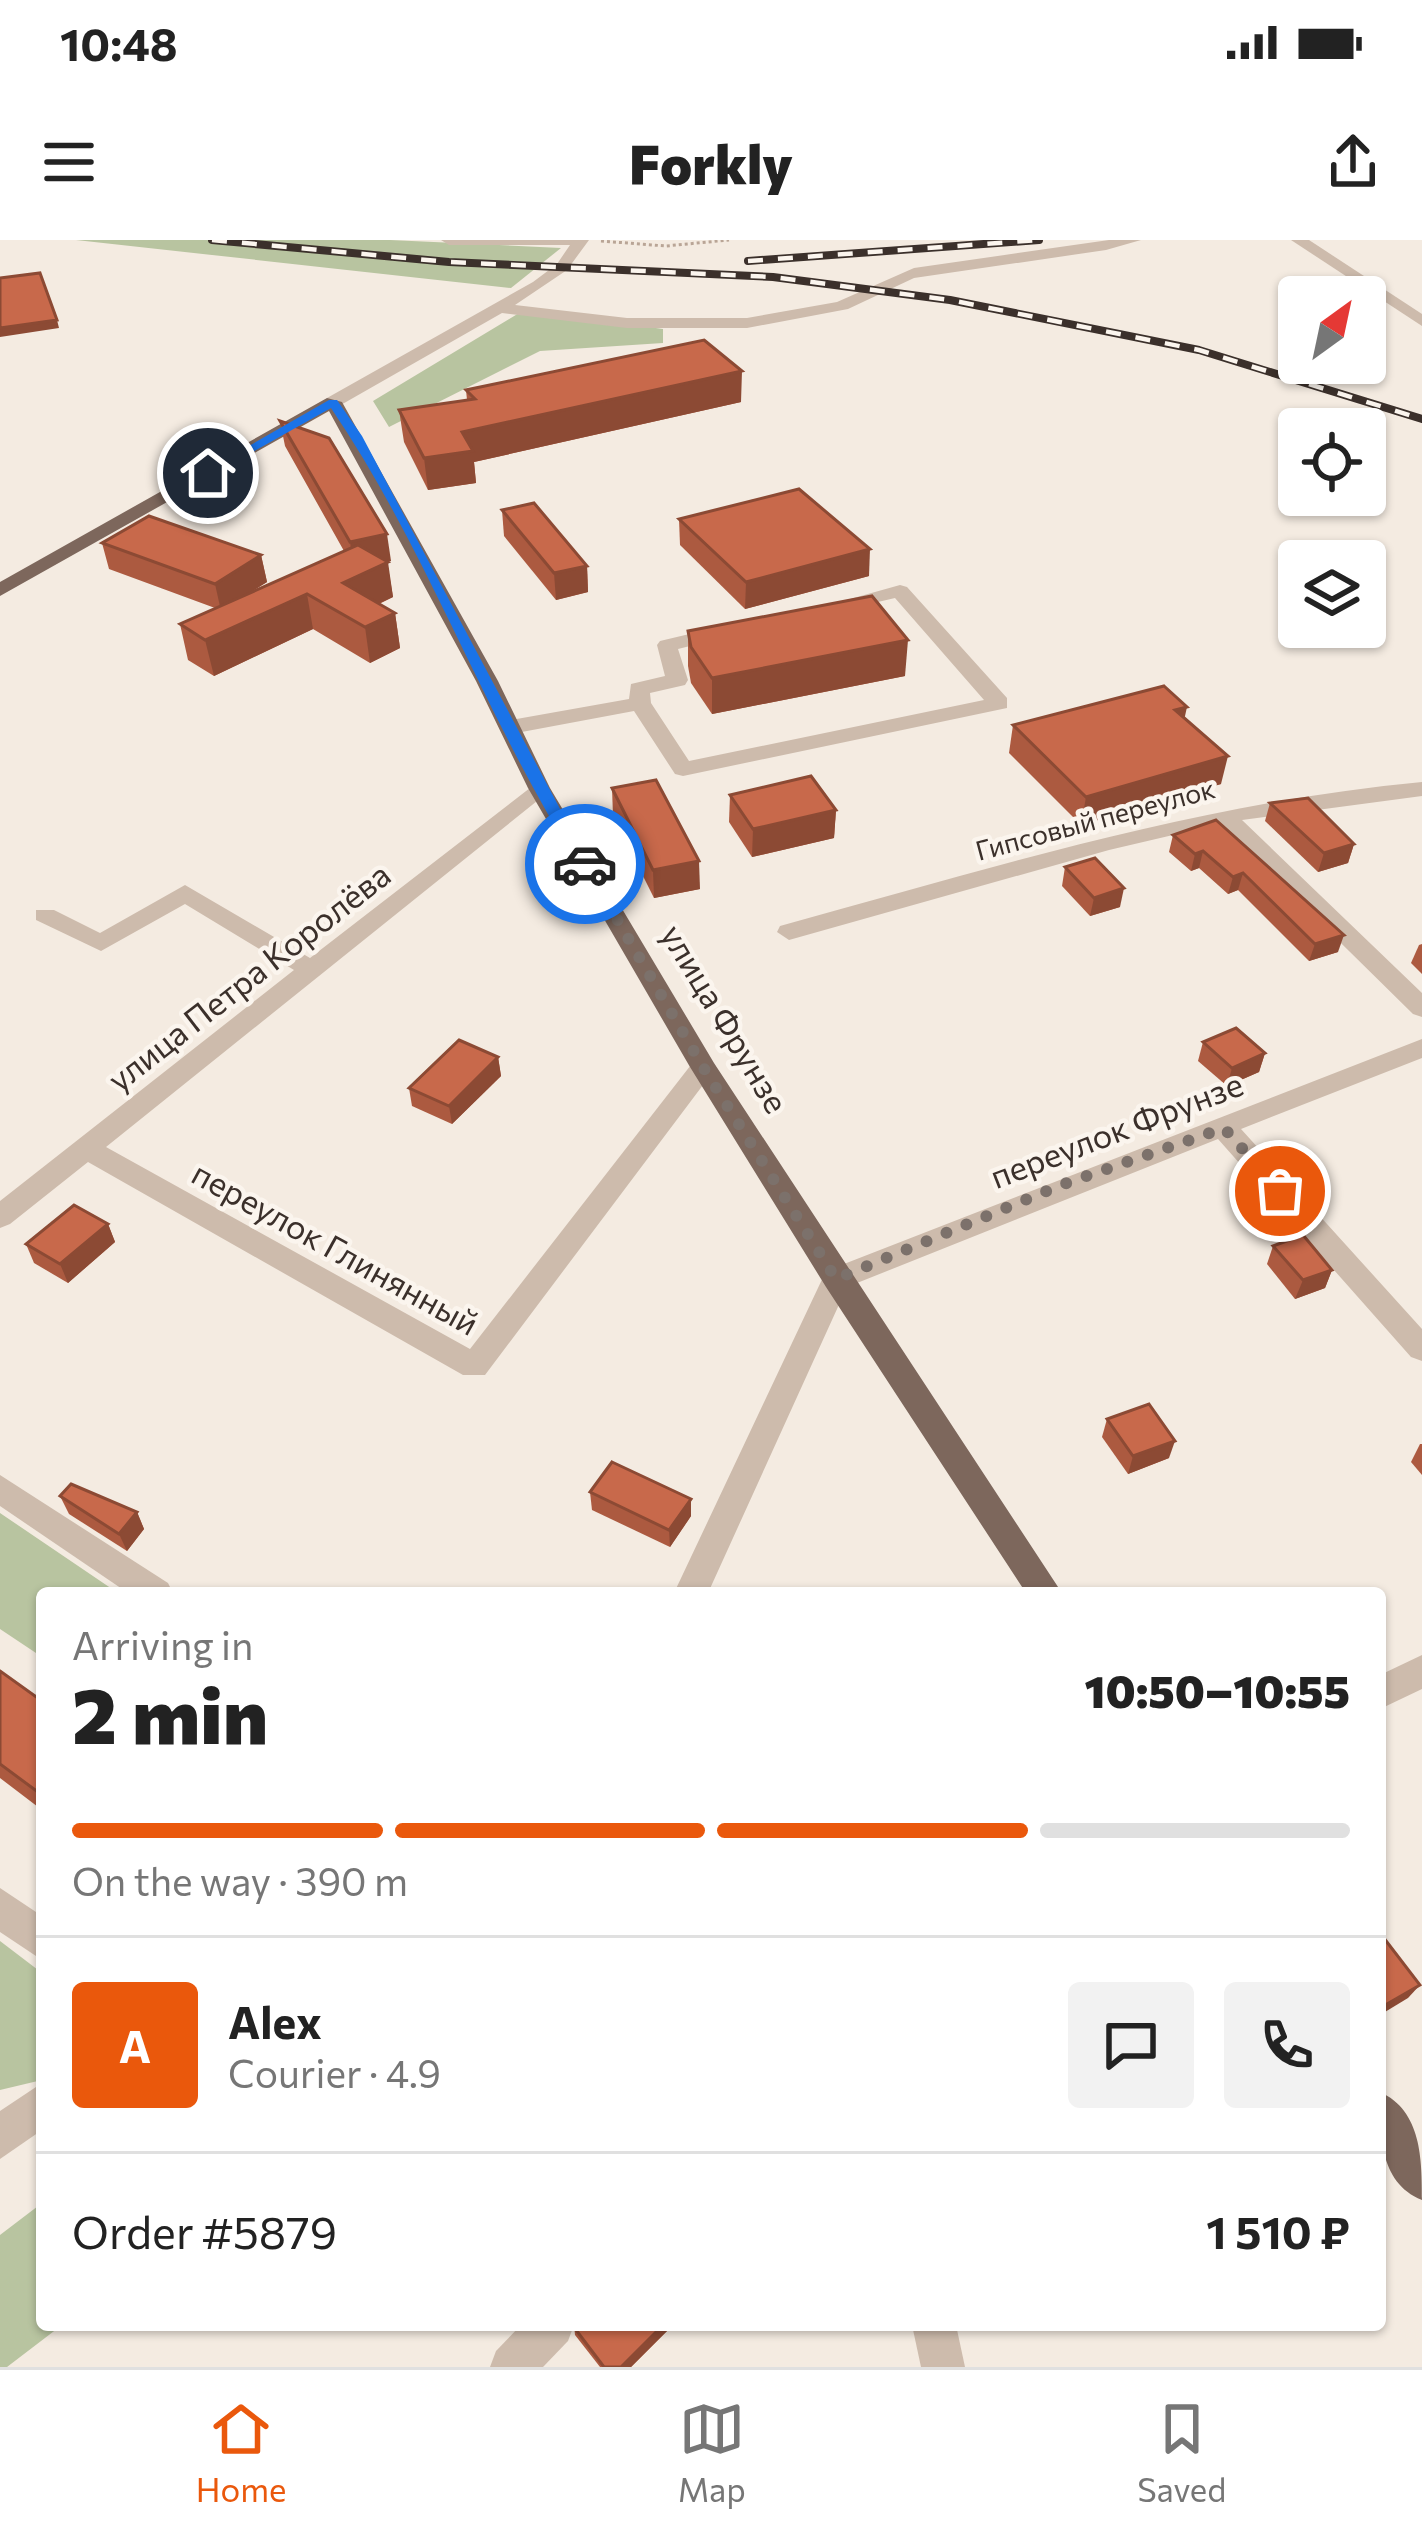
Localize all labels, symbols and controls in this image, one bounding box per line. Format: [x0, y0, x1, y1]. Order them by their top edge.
text: 10:48 [60, 15, 178, 70]
icon: menu [36, 129, 102, 195]
text: Forkly [629, 129, 793, 195]
icon: share [1320, 129, 1386, 195]
north arrow [1278, 276, 1386, 384]
map controls [1278, 276, 1386, 648]
button: locate [1278, 408, 1386, 516]
pin [157, 422, 259, 524]
icon: home [175, 440, 241, 506]
button: layers [1278, 540, 1386, 648]
street label: Гипсовый переулок [972, 771, 1218, 867]
courier [525, 804, 645, 924]
icon: car [552, 831, 618, 897]
street label: улица Петра Королёва [98, 853, 398, 1099]
street label: улица Фрунзе [654, 916, 798, 1120]
street label: переулок Фрунзе [984, 1062, 1248, 1196]
pin [1229, 1140, 1331, 1242]
street label: переулок Глинянный [186, 1151, 486, 1343]
icon: bag [1247, 1158, 1313, 1224]
text: Arriving in [72, 1620, 253, 1668]
text: 10:50–10:55 [1085, 1662, 1350, 1717]
text: 2 min [72, 1665, 268, 1760]
text: On the way · 390 m [72, 1856, 408, 1904]
button: chat [1068, 1982, 1194, 2108]
button: phone [1224, 1982, 1350, 2108]
text: Alex [228, 1993, 322, 2048]
text: A [119, 2017, 151, 2072]
text: Courier · 4.9 [228, 2048, 441, 2096]
text: Order #5879 [72, 2203, 337, 2258]
text: 1 510 ₽ [1206, 2203, 1350, 2258]
tab: Home [196, 2396, 286, 2509]
tab: Map [678, 2396, 746, 2509]
tab: Saved [1137, 2396, 1226, 2509]

